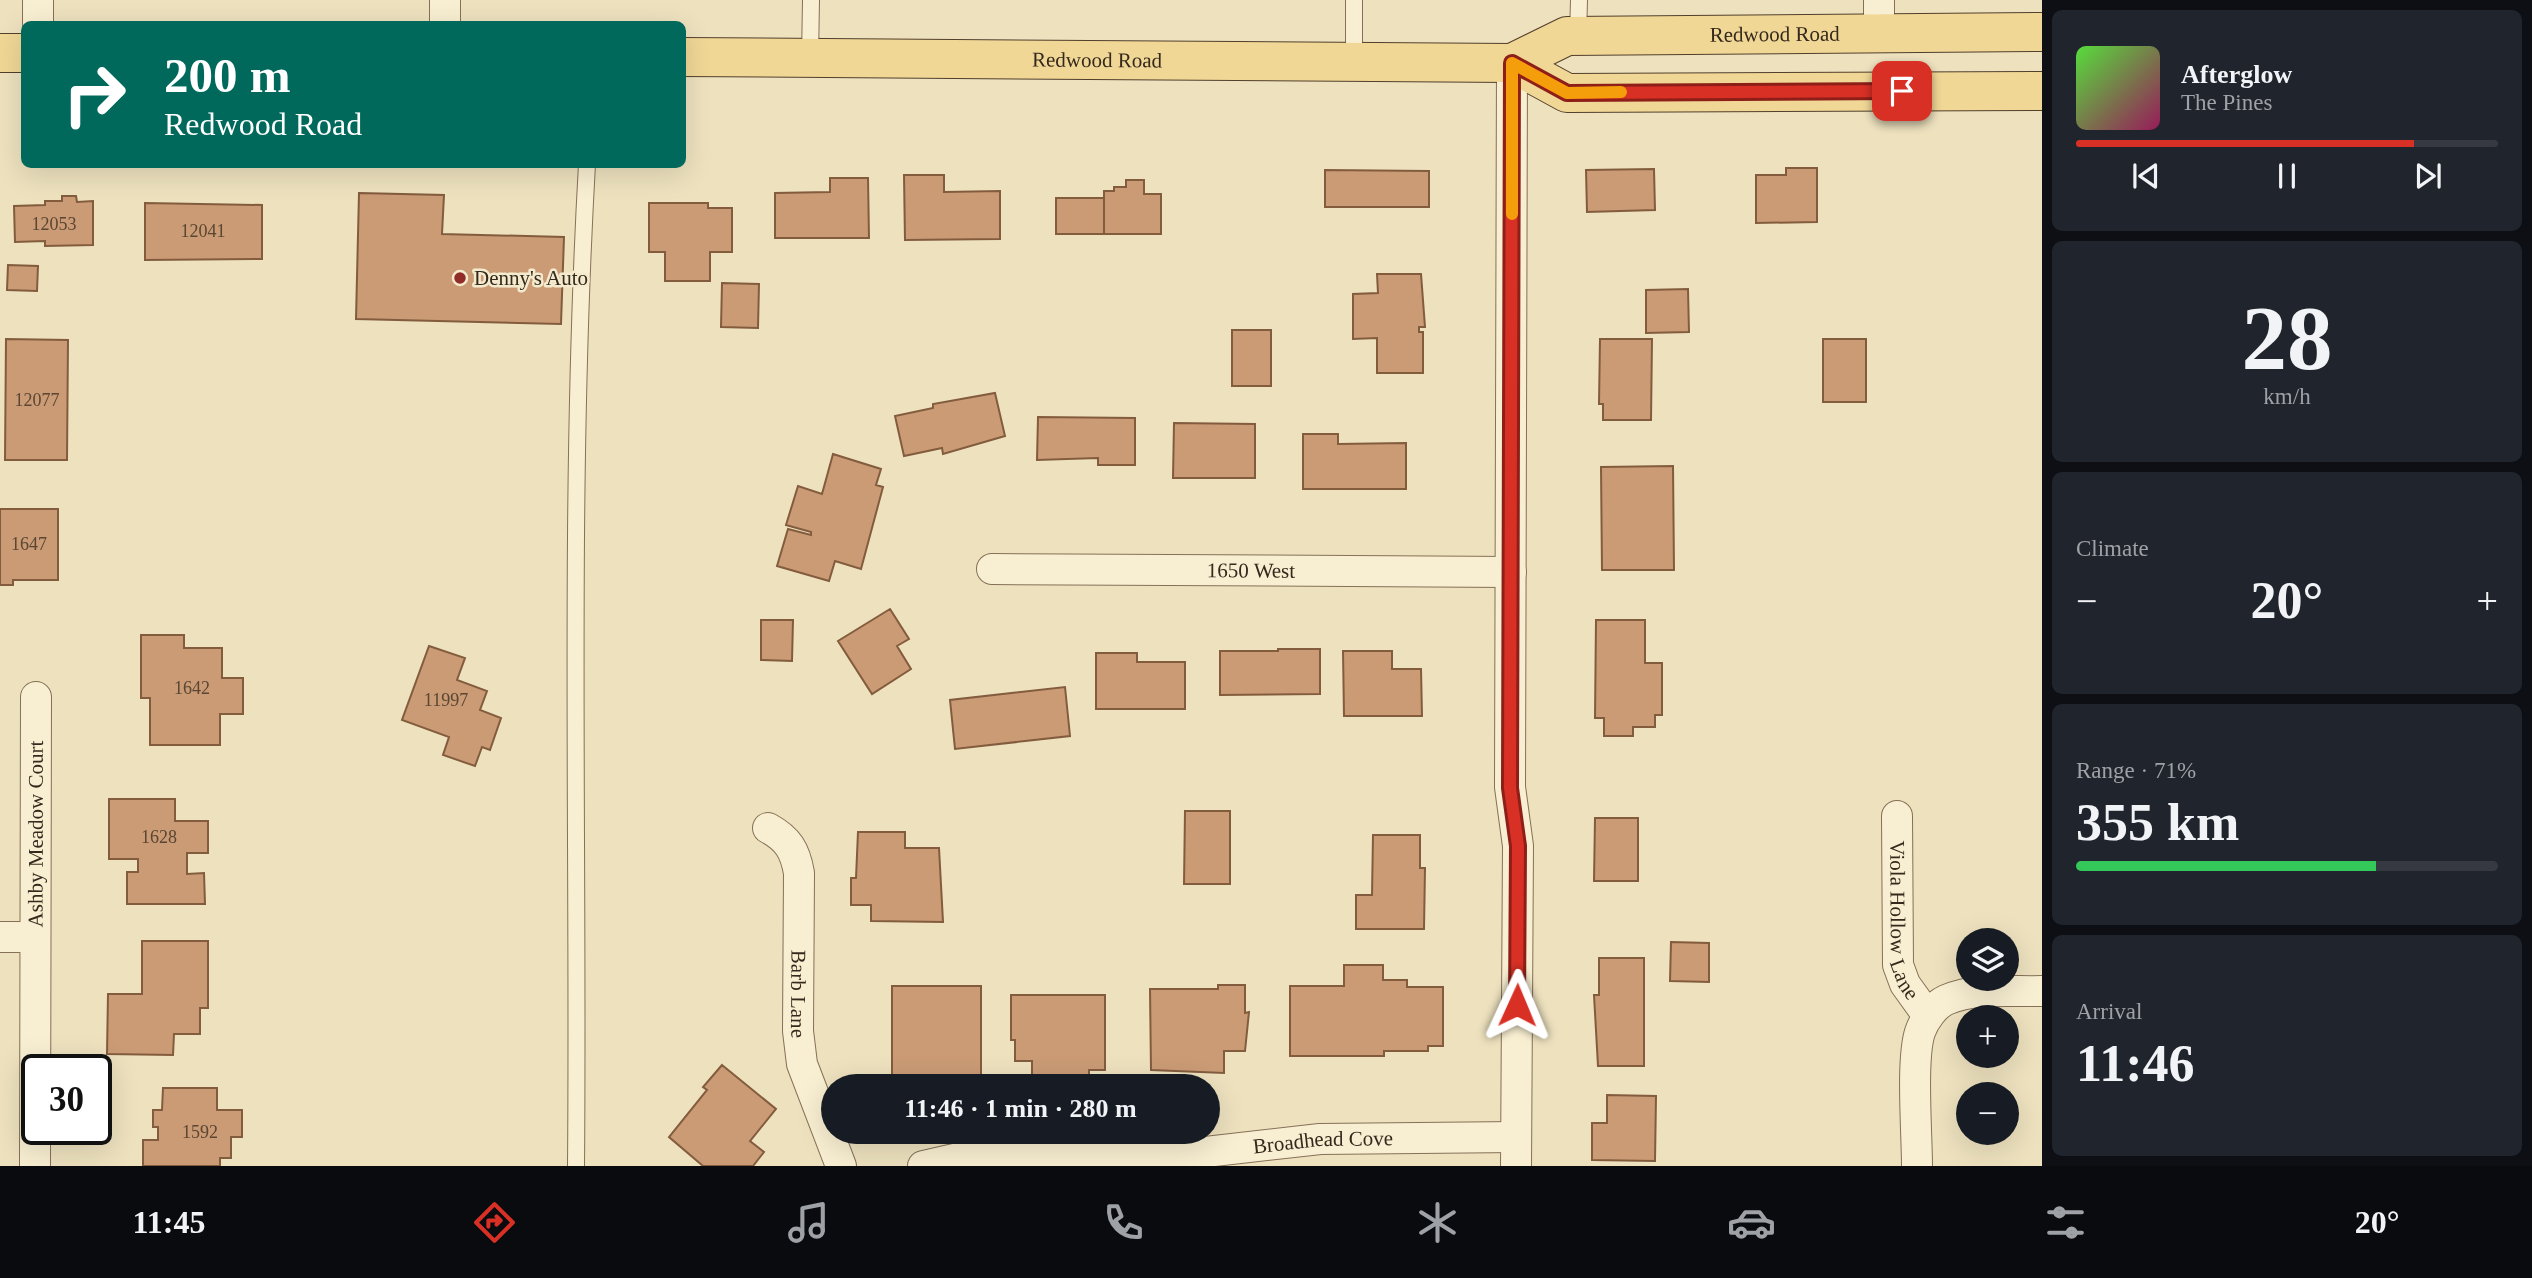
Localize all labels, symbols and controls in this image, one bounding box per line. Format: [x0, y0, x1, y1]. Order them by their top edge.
street label: Redwood Road [1710, 22, 1840, 47]
text: 200 m [164, 48, 291, 103]
street label: Redwood Road [1032, 48, 1163, 72]
icon: right [49, 49, 140, 140]
text: Afterglow [2181, 60, 2292, 89]
pin [1872, 61, 1932, 121]
icon: arrive [1883, 72, 1921, 110]
text: The Pines [2181, 90, 2272, 115]
text: Redwood Road [164, 106, 362, 142]
icon: previous [2127, 157, 2165, 195]
icon: pause [2268, 157, 2306, 195]
icon: next [2409, 157, 2447, 195]
house number: 12053 [32, 214, 77, 234]
house number: 12041 [181, 221, 226, 241]
place label: Denny's Auto [474, 266, 588, 290]
marker: Denny's Auto [452, 270, 468, 286]
text: 28 [2242, 288, 2333, 389]
text: km/h [2263, 384, 2311, 409]
house number: 12077 [15, 390, 60, 410]
house number: 1647 [11, 534, 47, 554]
text: Climate [2076, 536, 2149, 561]
street label: 1650 West [1207, 558, 1295, 583]
text: 20° [2251, 572, 2323, 629]
text: − [2076, 580, 2097, 622]
text: + [2477, 580, 2498, 622]
house number: 1642 [174, 678, 210, 698]
house number: 11997 [424, 690, 468, 710]
street label: Ashby Meadow Court [24, 740, 48, 927]
text: Range · 71% [2076, 758, 2196, 783]
text: 355 km [2076, 794, 2239, 851]
house number: 1628 [141, 827, 177, 847]
street label: Viola Hollow Lane [1885, 840, 1924, 1004]
map controls [1956, 928, 2019, 1145]
button: layers [1956, 928, 2019, 991]
street label: Barb Lane [786, 950, 811, 1039]
position arrow [1480, 968, 1554, 1042]
text: Arrival [2076, 999, 2142, 1024]
button: + [1956, 1005, 2019, 1068]
text: 11:46 [2076, 1035, 2194, 1092]
speed limit sign: 30 [21, 1054, 112, 1145]
button: − [1956, 1082, 2019, 1145]
text: 11:46 · 1 min · 280 m [904, 1094, 1137, 1123]
house number: 1592 [182, 1122, 218, 1142]
street label: Broadhead Cove [1252, 1126, 1393, 1159]
icon: directions [470, 1198, 519, 1247]
icon: music [784, 1198, 833, 1247]
icon: phone [1099, 1198, 1148, 1247]
icon: climate [1413, 1198, 1462, 1247]
icon: car [1727, 1198, 1776, 1247]
icon: filters [2041, 1198, 2090, 1247]
text: 11:45 [133, 1204, 205, 1240]
text: 20° [2355, 1204, 2399, 1240]

